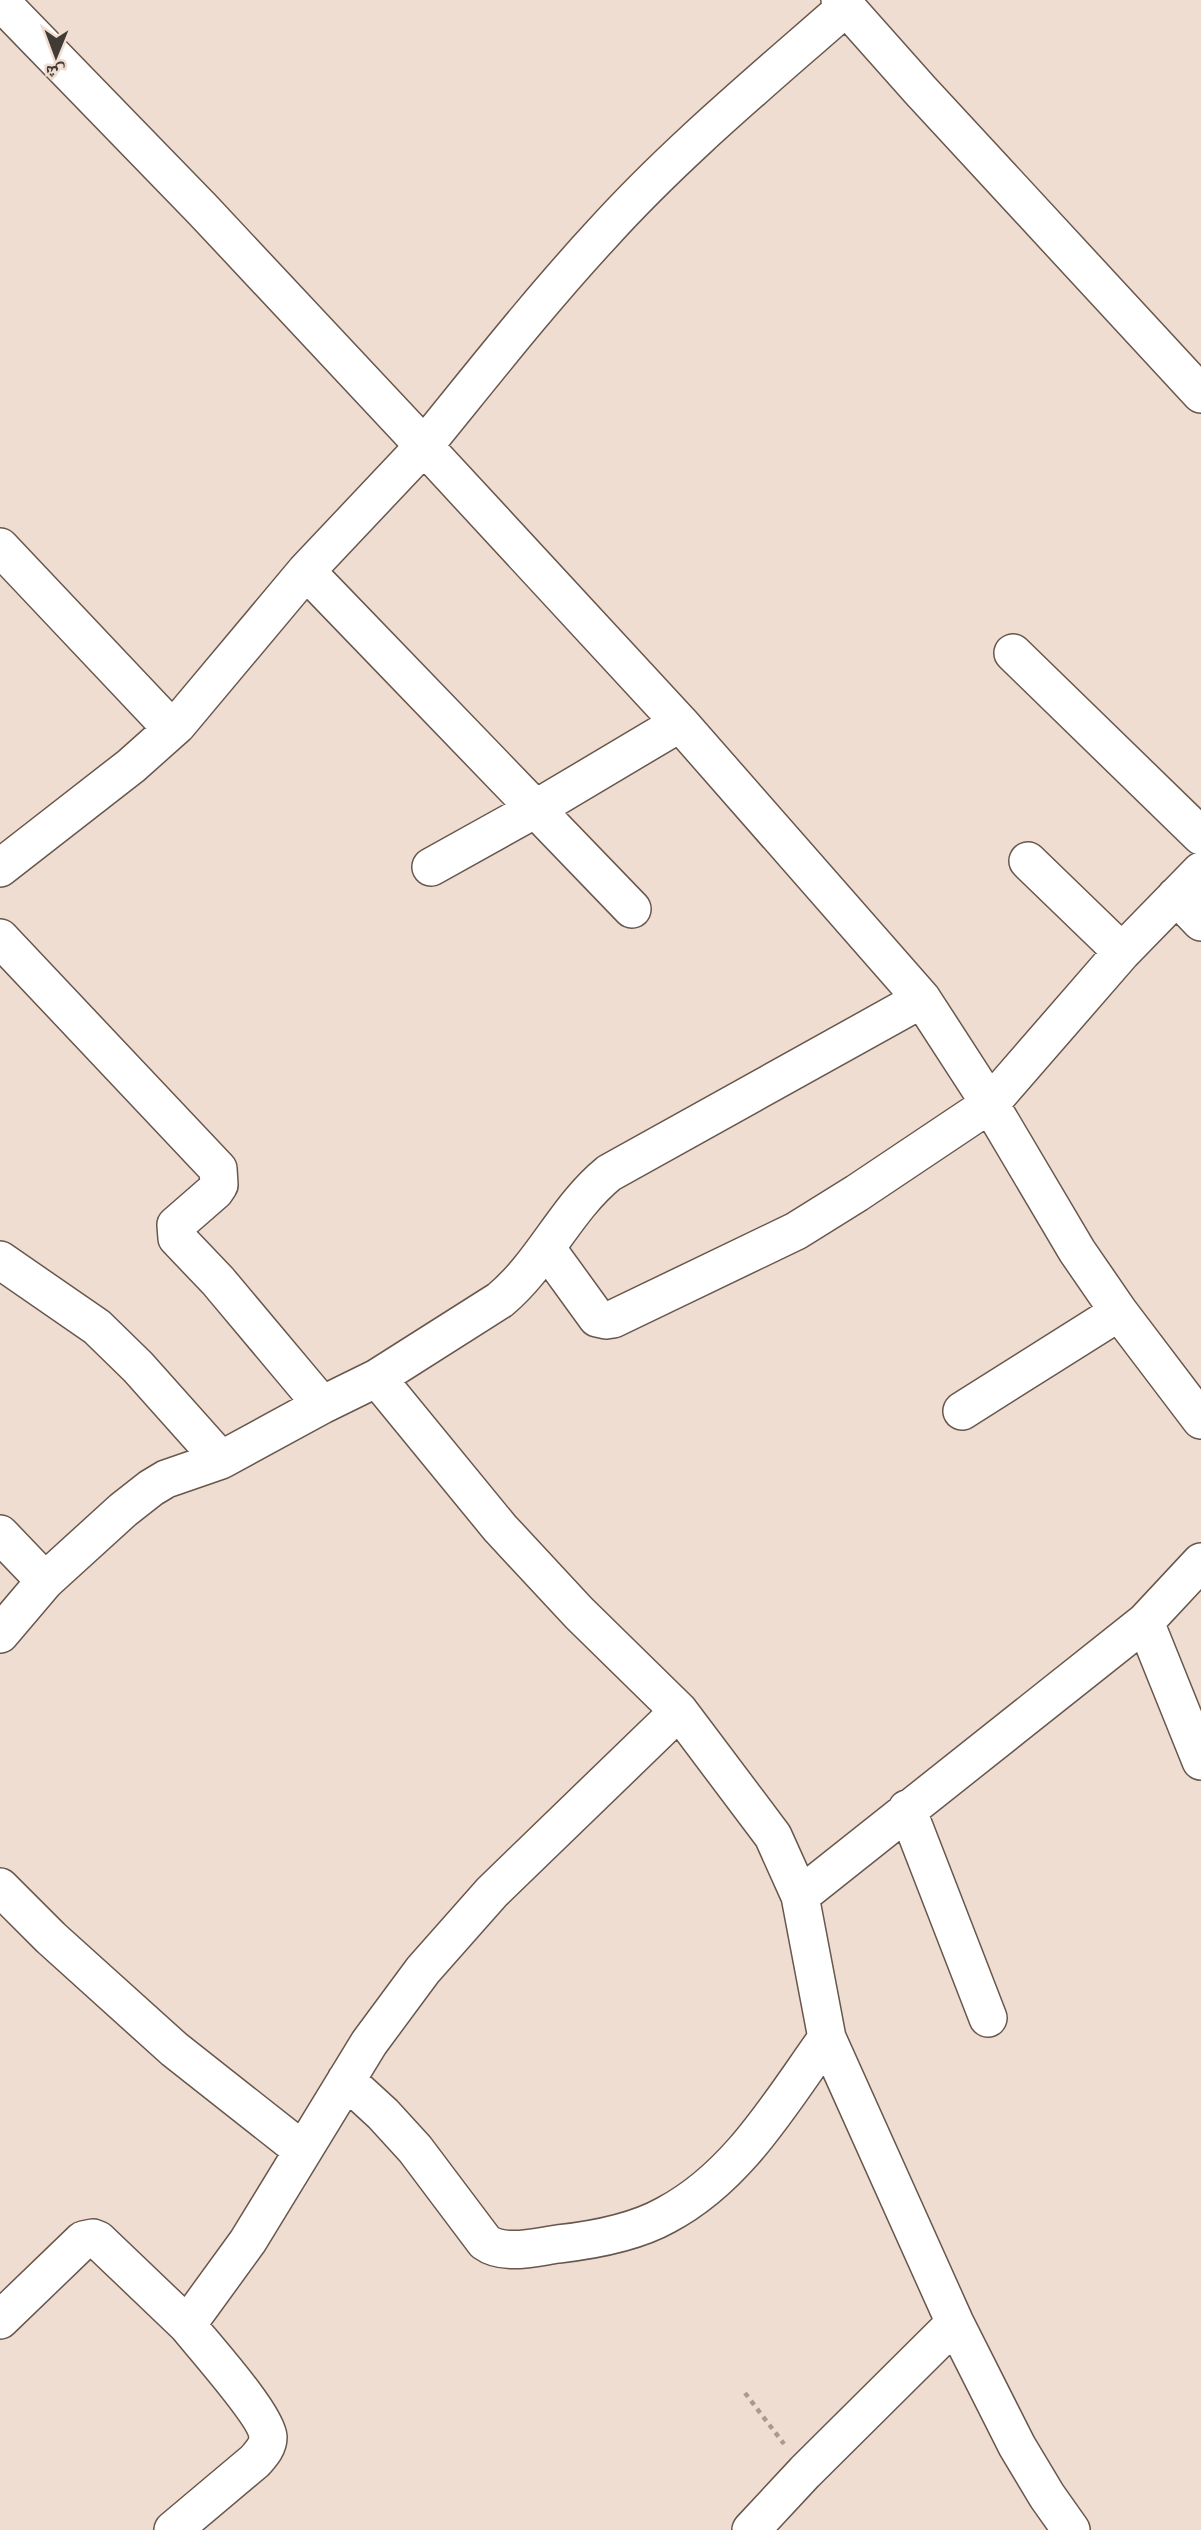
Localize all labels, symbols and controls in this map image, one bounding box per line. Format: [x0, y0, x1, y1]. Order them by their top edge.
north arrow [21, 21, 91, 91]
text: ش [45, 61, 66, 85]

